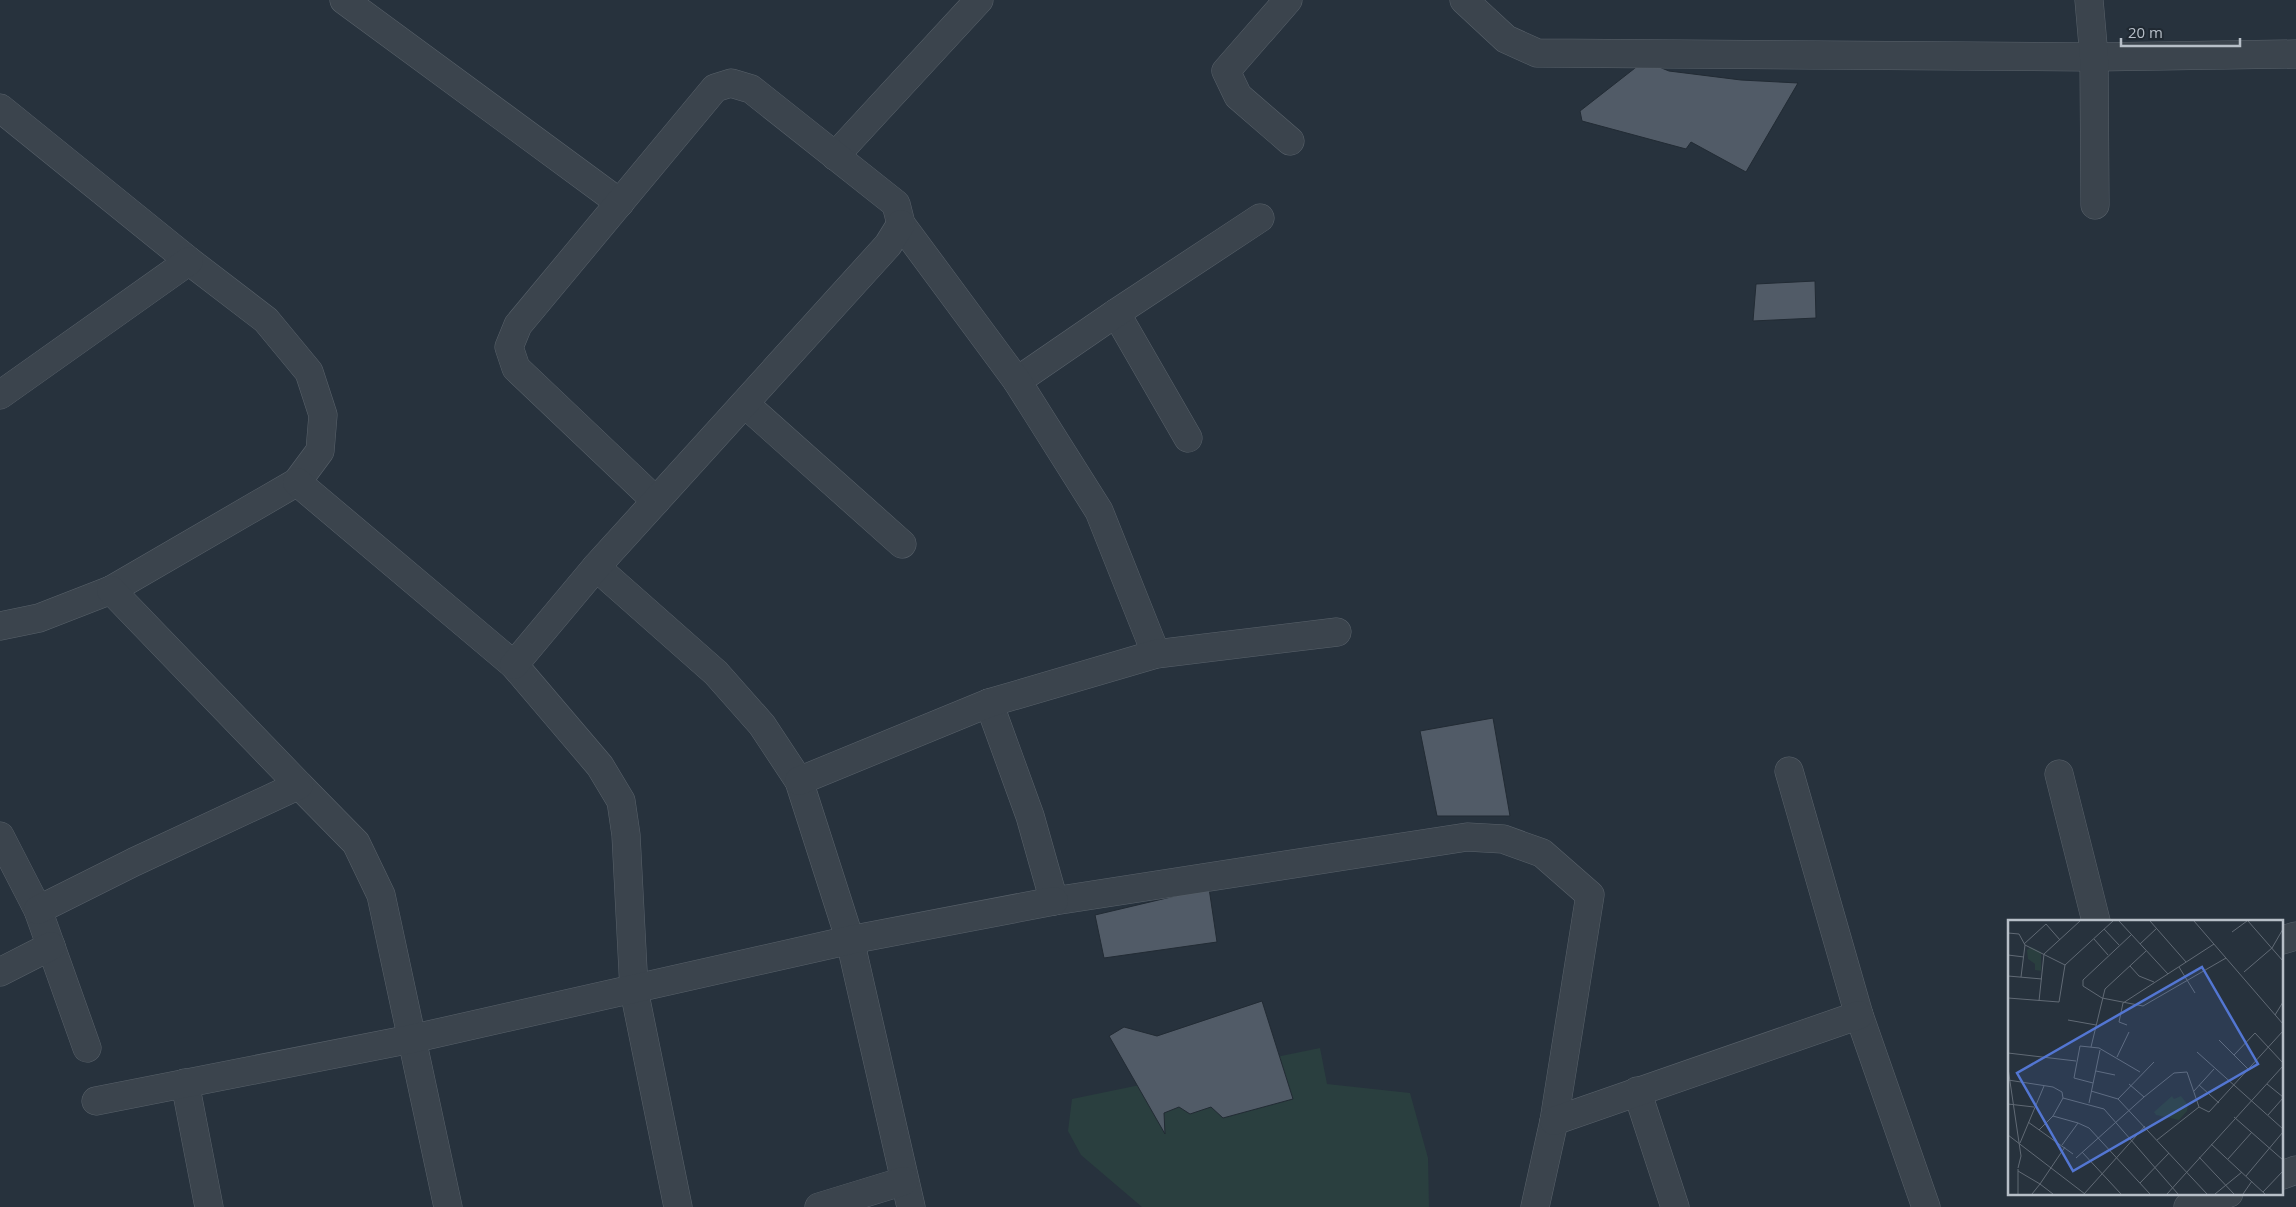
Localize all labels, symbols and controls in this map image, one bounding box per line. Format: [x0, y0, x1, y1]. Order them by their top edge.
scale bar [2121, 15, 2240, 47]
text: 20 m [2128, 22, 2163, 42]
inset map [2008, 920, 2284, 1194]

